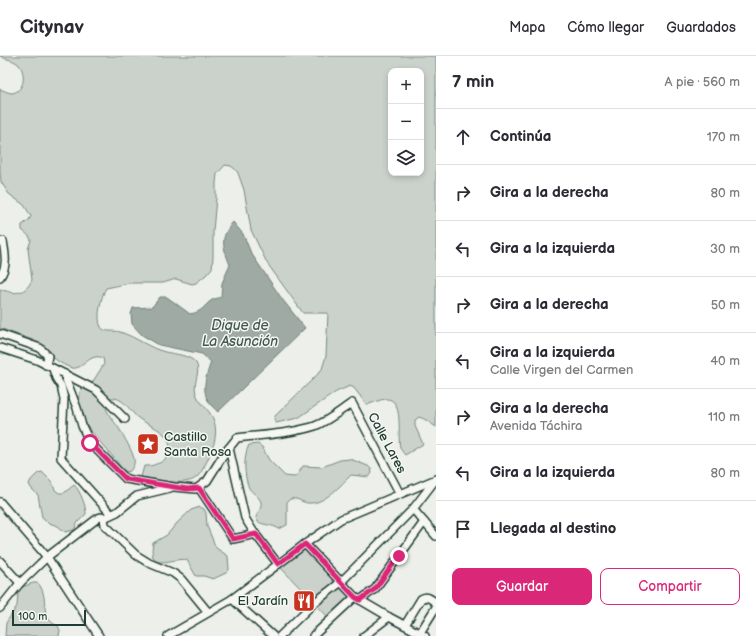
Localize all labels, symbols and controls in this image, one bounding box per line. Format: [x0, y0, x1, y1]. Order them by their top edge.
text: Citynav [20, 16, 84, 39]
text: Mapa [509, 19, 545, 36]
text: Cómo llegar [567, 19, 644, 36]
text: Guardados [666, 19, 736, 36]
map controls [388, 68, 424, 176]
button: + [388, 68, 424, 104]
text: 7 min [452, 72, 494, 92]
text: A pie · 560 m [664, 74, 740, 90]
button: − [388, 104, 424, 140]
icon: ahead [452, 126, 474, 148]
text: Continúa [490, 127, 551, 146]
text: 170 m [707, 129, 740, 145]
button: layers [388, 140, 424, 176]
icon: right [452, 182, 474, 204]
text: Gira a la derecha [490, 183, 609, 202]
text: 80 m [711, 185, 740, 201]
icon: left [452, 238, 474, 260]
text: Gira a la izquierda [490, 239, 615, 258]
text: 30 m [710, 241, 740, 257]
icon: right [452, 294, 474, 316]
text: Gira a la derecha [490, 295, 609, 314]
text: 50 m [711, 297, 740, 313]
water label: Dique de La Asunción [202, 317, 278, 350]
text: Gira a la izquierda [490, 343, 615, 362]
icon: left [452, 350, 474, 372]
text: 40 m [710, 353, 740, 369]
text: Calle Virgen del Carmen [490, 362, 633, 378]
text: Gira a la derecha [490, 399, 609, 418]
icon: right [452, 406, 474, 428]
text: 110 m [708, 409, 740, 425]
street label: Calle Lares [364, 410, 410, 477]
text: Avenida Táchira [490, 418, 582, 434]
place label: Castillo Santa Rosa [164, 429, 231, 460]
place icon: Castillo Santa Rosa [135, 431, 161, 457]
route start [81, 434, 99, 452]
icon: left [452, 462, 474, 484]
text: Gira a la izquierda [490, 463, 615, 482]
text: 80 m [711, 465, 740, 481]
icon: arrive [452, 518, 474, 540]
text: Llegada al destino [490, 519, 616, 538]
route end [390, 547, 408, 565]
button: Guardar [452, 568, 592, 605]
button: Compartir [600, 568, 740, 605]
restaurant icon: El Jardín [291, 588, 317, 614]
place label: El Jardín [238, 593, 288, 609]
scale bar [12, 608, 86, 627]
text: 100 m [18, 610, 47, 623]

